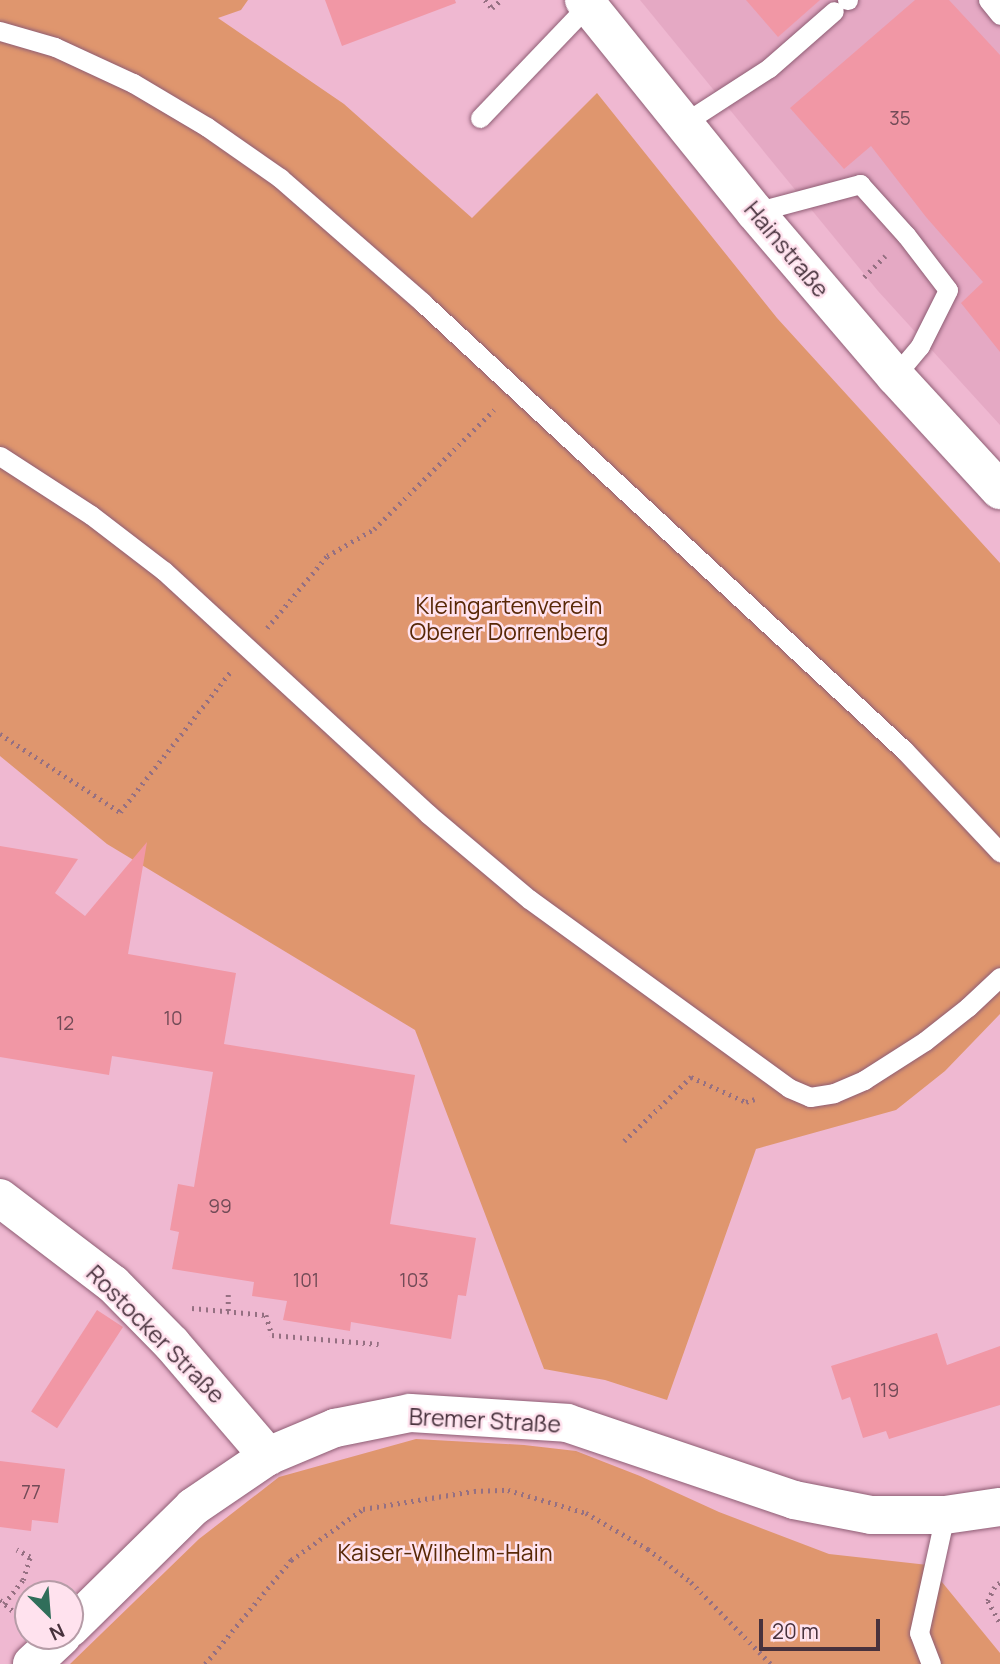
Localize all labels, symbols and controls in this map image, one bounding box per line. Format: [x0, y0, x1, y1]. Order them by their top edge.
house number: 35 [889, 108, 911, 130]
street label: Hainstraße [739, 195, 835, 303]
park label: Kleingartenverein Oberer Dorrenberg [410, 591, 608, 645]
house number: 10 [164, 1008, 182, 1030]
house number: 12 [56, 1013, 74, 1035]
house number: 99 [208, 1196, 232, 1218]
street label: Rostocker Straße [81, 1259, 231, 1409]
house number: 101 [293, 1270, 319, 1292]
house number: 103 [399, 1270, 429, 1292]
house number: 119 [873, 1380, 899, 1402]
street label: Bremer Straße [408, 1402, 562, 1438]
house number: 77 [21, 1482, 41, 1504]
park label: Kaiser-Wilhelm-Hain [337, 1538, 553, 1566]
north arrow [14, 1580, 84, 1650]
scale bar [762, 1604, 883, 1648]
text: 20 m [772, 1617, 819, 1645]
text: N [45, 1618, 69, 1647]

